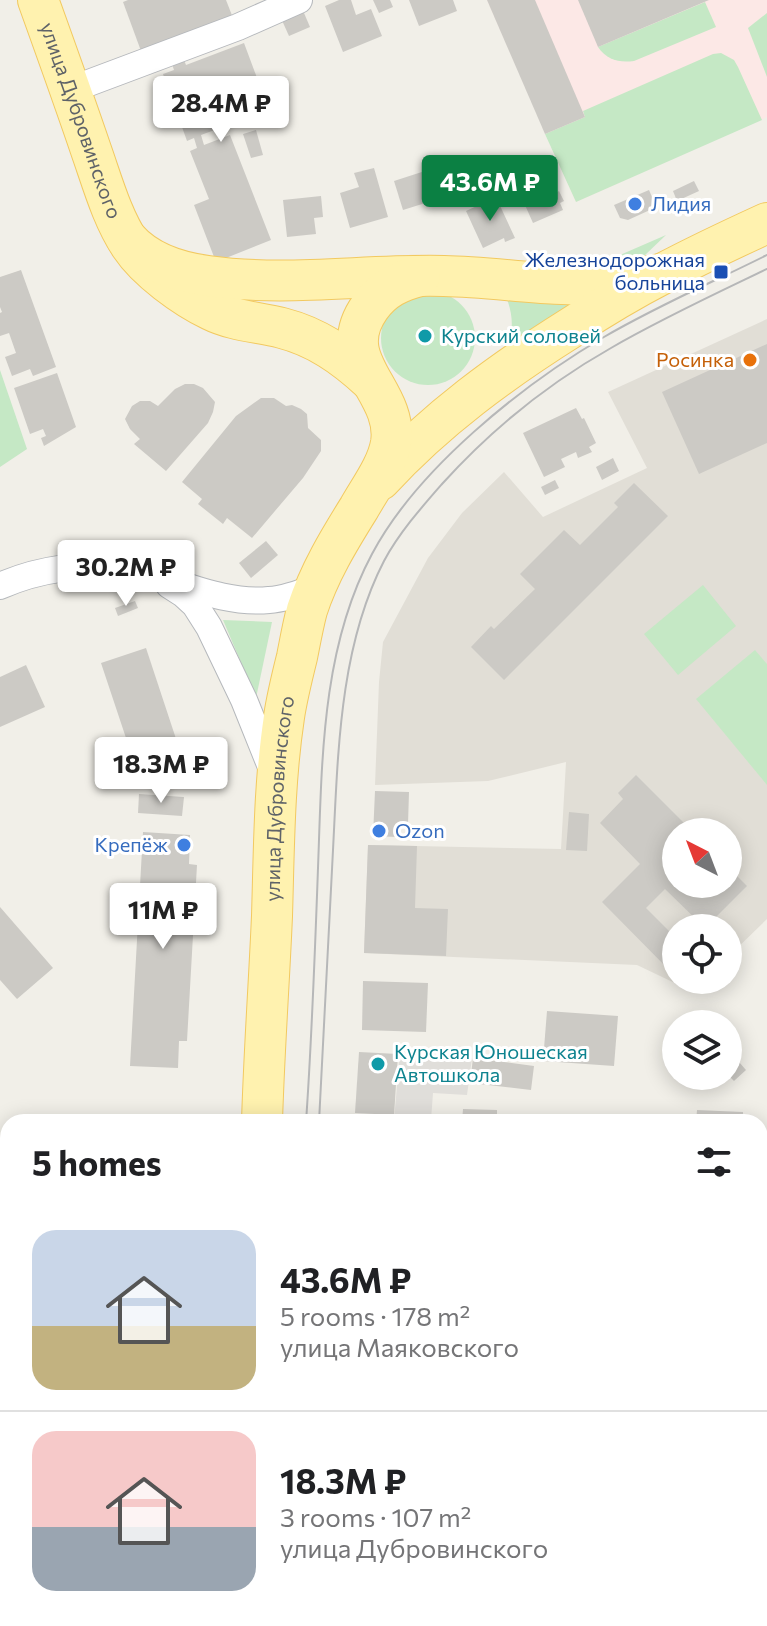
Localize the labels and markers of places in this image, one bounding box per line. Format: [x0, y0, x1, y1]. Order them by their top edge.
pin: 28.4M ₽ [147, 76, 295, 144]
pin: 43.6M ₽ [416, 155, 564, 223]
place label: Лидия [651, 191, 711, 215]
marker: Лидия [626, 195, 644, 213]
place label: Железнодорожная больница [525, 247, 705, 294]
marker: Железнодорожная больница [712, 263, 730, 281]
place label: Курский соловей [441, 323, 601, 347]
marker: Курский соловей [416, 327, 434, 345]
place label: Росинка [656, 347, 734, 371]
marker: Росинка [741, 351, 759, 369]
pin: 30.2M ₽ [52, 540, 200, 608]
pin: 18.3M ₽ [87, 737, 235, 805]
place label: Ozon [395, 818, 445, 842]
marker: Ozon [370, 822, 388, 840]
place label: Крепёж [95, 832, 168, 856]
marker: Крепёж [175, 836, 193, 854]
pin: 11M ₽ [107, 883, 219, 951]
place label: Курская Юношеская Автошкола [394, 1039, 588, 1086]
marker: Курская Юношеская Автошкола [369, 1055, 387, 1073]

